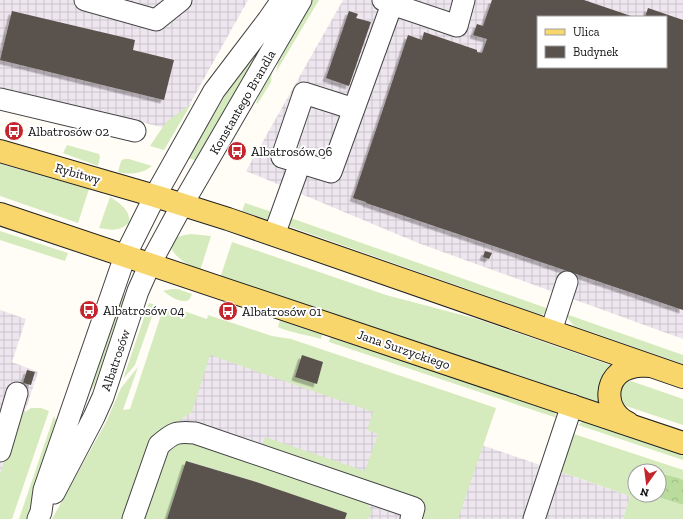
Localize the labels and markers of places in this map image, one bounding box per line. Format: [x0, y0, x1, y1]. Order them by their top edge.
bus stop icon: Albatrosów 02 [3, 120, 25, 142]
place label: Albatrosów 02 [28, 124, 109, 139]
bus stop icon: Albatrosów 06 [226, 140, 248, 162]
place label: Albatrosów 06 [251, 144, 332, 159]
bus stop icon: Albatrosów 04 [78, 299, 100, 321]
bus stop icon: Albatrosów 01 [217, 300, 239, 322]
place label: Albatrosów 04 [103, 303, 184, 318]
place label: Albatrosów 01 [242, 304, 321, 319]

